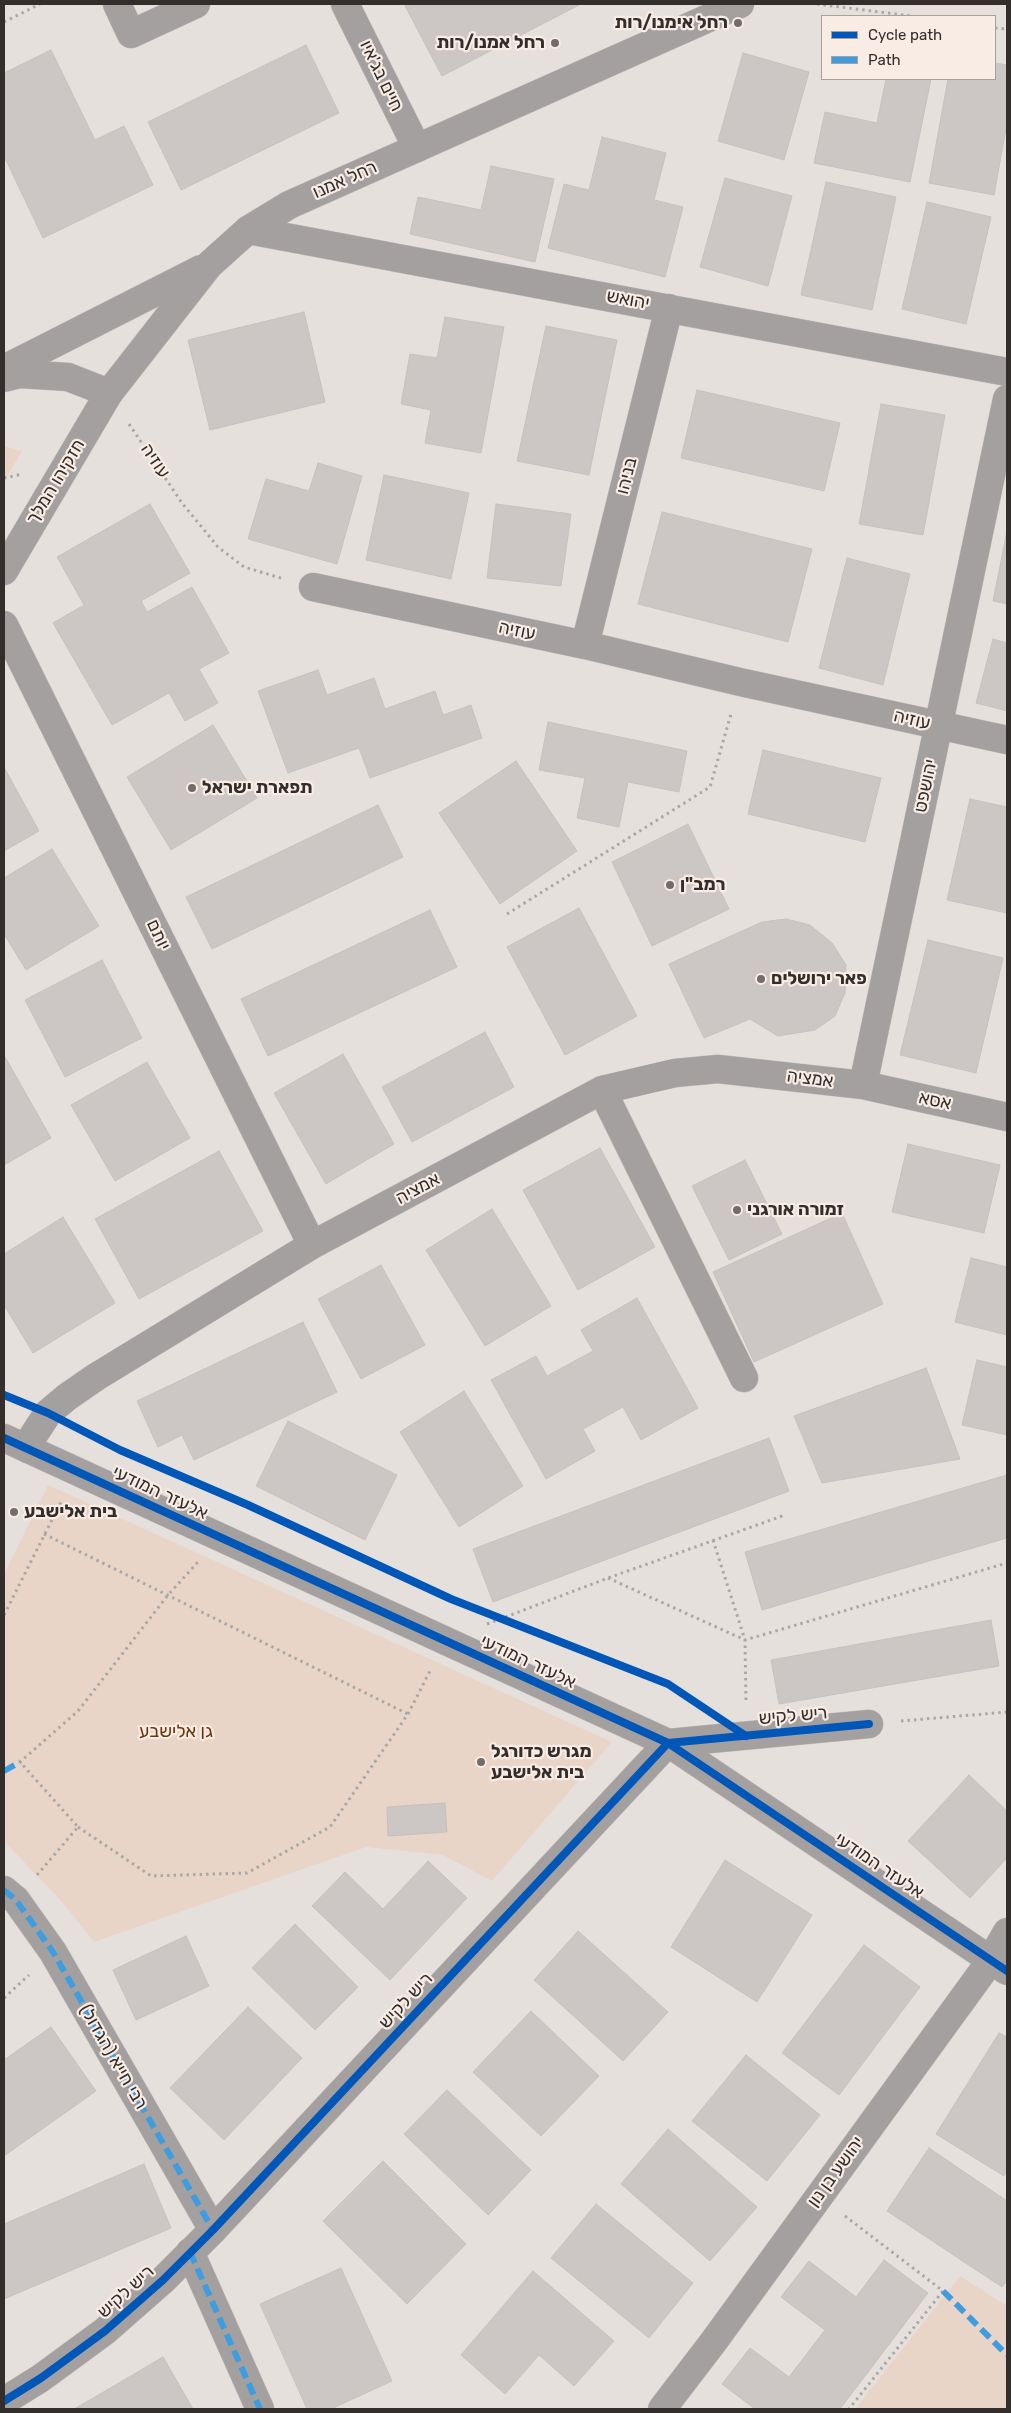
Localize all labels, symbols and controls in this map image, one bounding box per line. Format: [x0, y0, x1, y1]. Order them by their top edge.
place label: רחל אימנו/רות [614, 12, 728, 34]
legend [821, 15, 996, 80]
marker: רחל אימנו/רות [732, 17, 744, 29]
text: Cycle path [868, 26, 942, 44]
place label: רחל אמנו/רות [436, 32, 545, 54]
street label: חיים בג'איו [355, 37, 407, 115]
marker: רחל אמנו/רות [549, 37, 561, 49]
text: Path [868, 51, 901, 69]
street label: רחל אמנו [310, 156, 380, 204]
street label: יהואש [605, 286, 651, 314]
street label: חזקיהו המלך [22, 435, 90, 529]
street label: עוזיה [136, 439, 174, 483]
street label: בניהו [612, 455, 642, 497]
street label: עוזיה [497, 617, 537, 645]
street label: עוזיה [891, 705, 933, 735]
street label: יהושפט [910, 757, 942, 815]
place label: תפארת ישראל [202, 777, 313, 799]
marker: תפארת ישראל [186, 782, 198, 794]
place label: רמב"ן [680, 874, 725, 896]
marker: רמב"ן [664, 879, 676, 891]
street label: יותם [141, 916, 175, 954]
place label: פאר ירושלים [771, 968, 867, 990]
marker: פאר ירושלים [755, 973, 767, 985]
street label: אמציה [785, 1065, 835, 1093]
street label: אסא [917, 1087, 953, 1115]
street label: אמציה [392, 1168, 444, 1210]
place label: זמורה אורגני [747, 1199, 844, 1221]
marker: זמורה אורגני [731, 1204, 743, 1216]
street label: אלעזר המודעי [109, 1462, 211, 1524]
place label: בית אלישבע [24, 1501, 117, 1523]
marker: בית אלישבע [8, 1506, 20, 1518]
street label: אלעזר המודעי [477, 1631, 579, 1693]
street label: ריש לקיש [758, 1702, 828, 1730]
park label: גן אלישבע [139, 1721, 213, 1743]
place label: מגרש כדורגל בית אלישבע [491, 1741, 592, 1784]
marker: מגרש כדורגל בית אלישבע [475, 1756, 487, 1768]
street label: אלעזר המודעי [830, 1828, 928, 1904]
street label: ריש לקיש [375, 1968, 437, 2034]
street label: רבי חייא (הגדול) [74, 2001, 152, 2113]
street label: יהושע בן נון [803, 2132, 869, 2212]
street label: ריש לקיש [93, 2261, 159, 2323]

